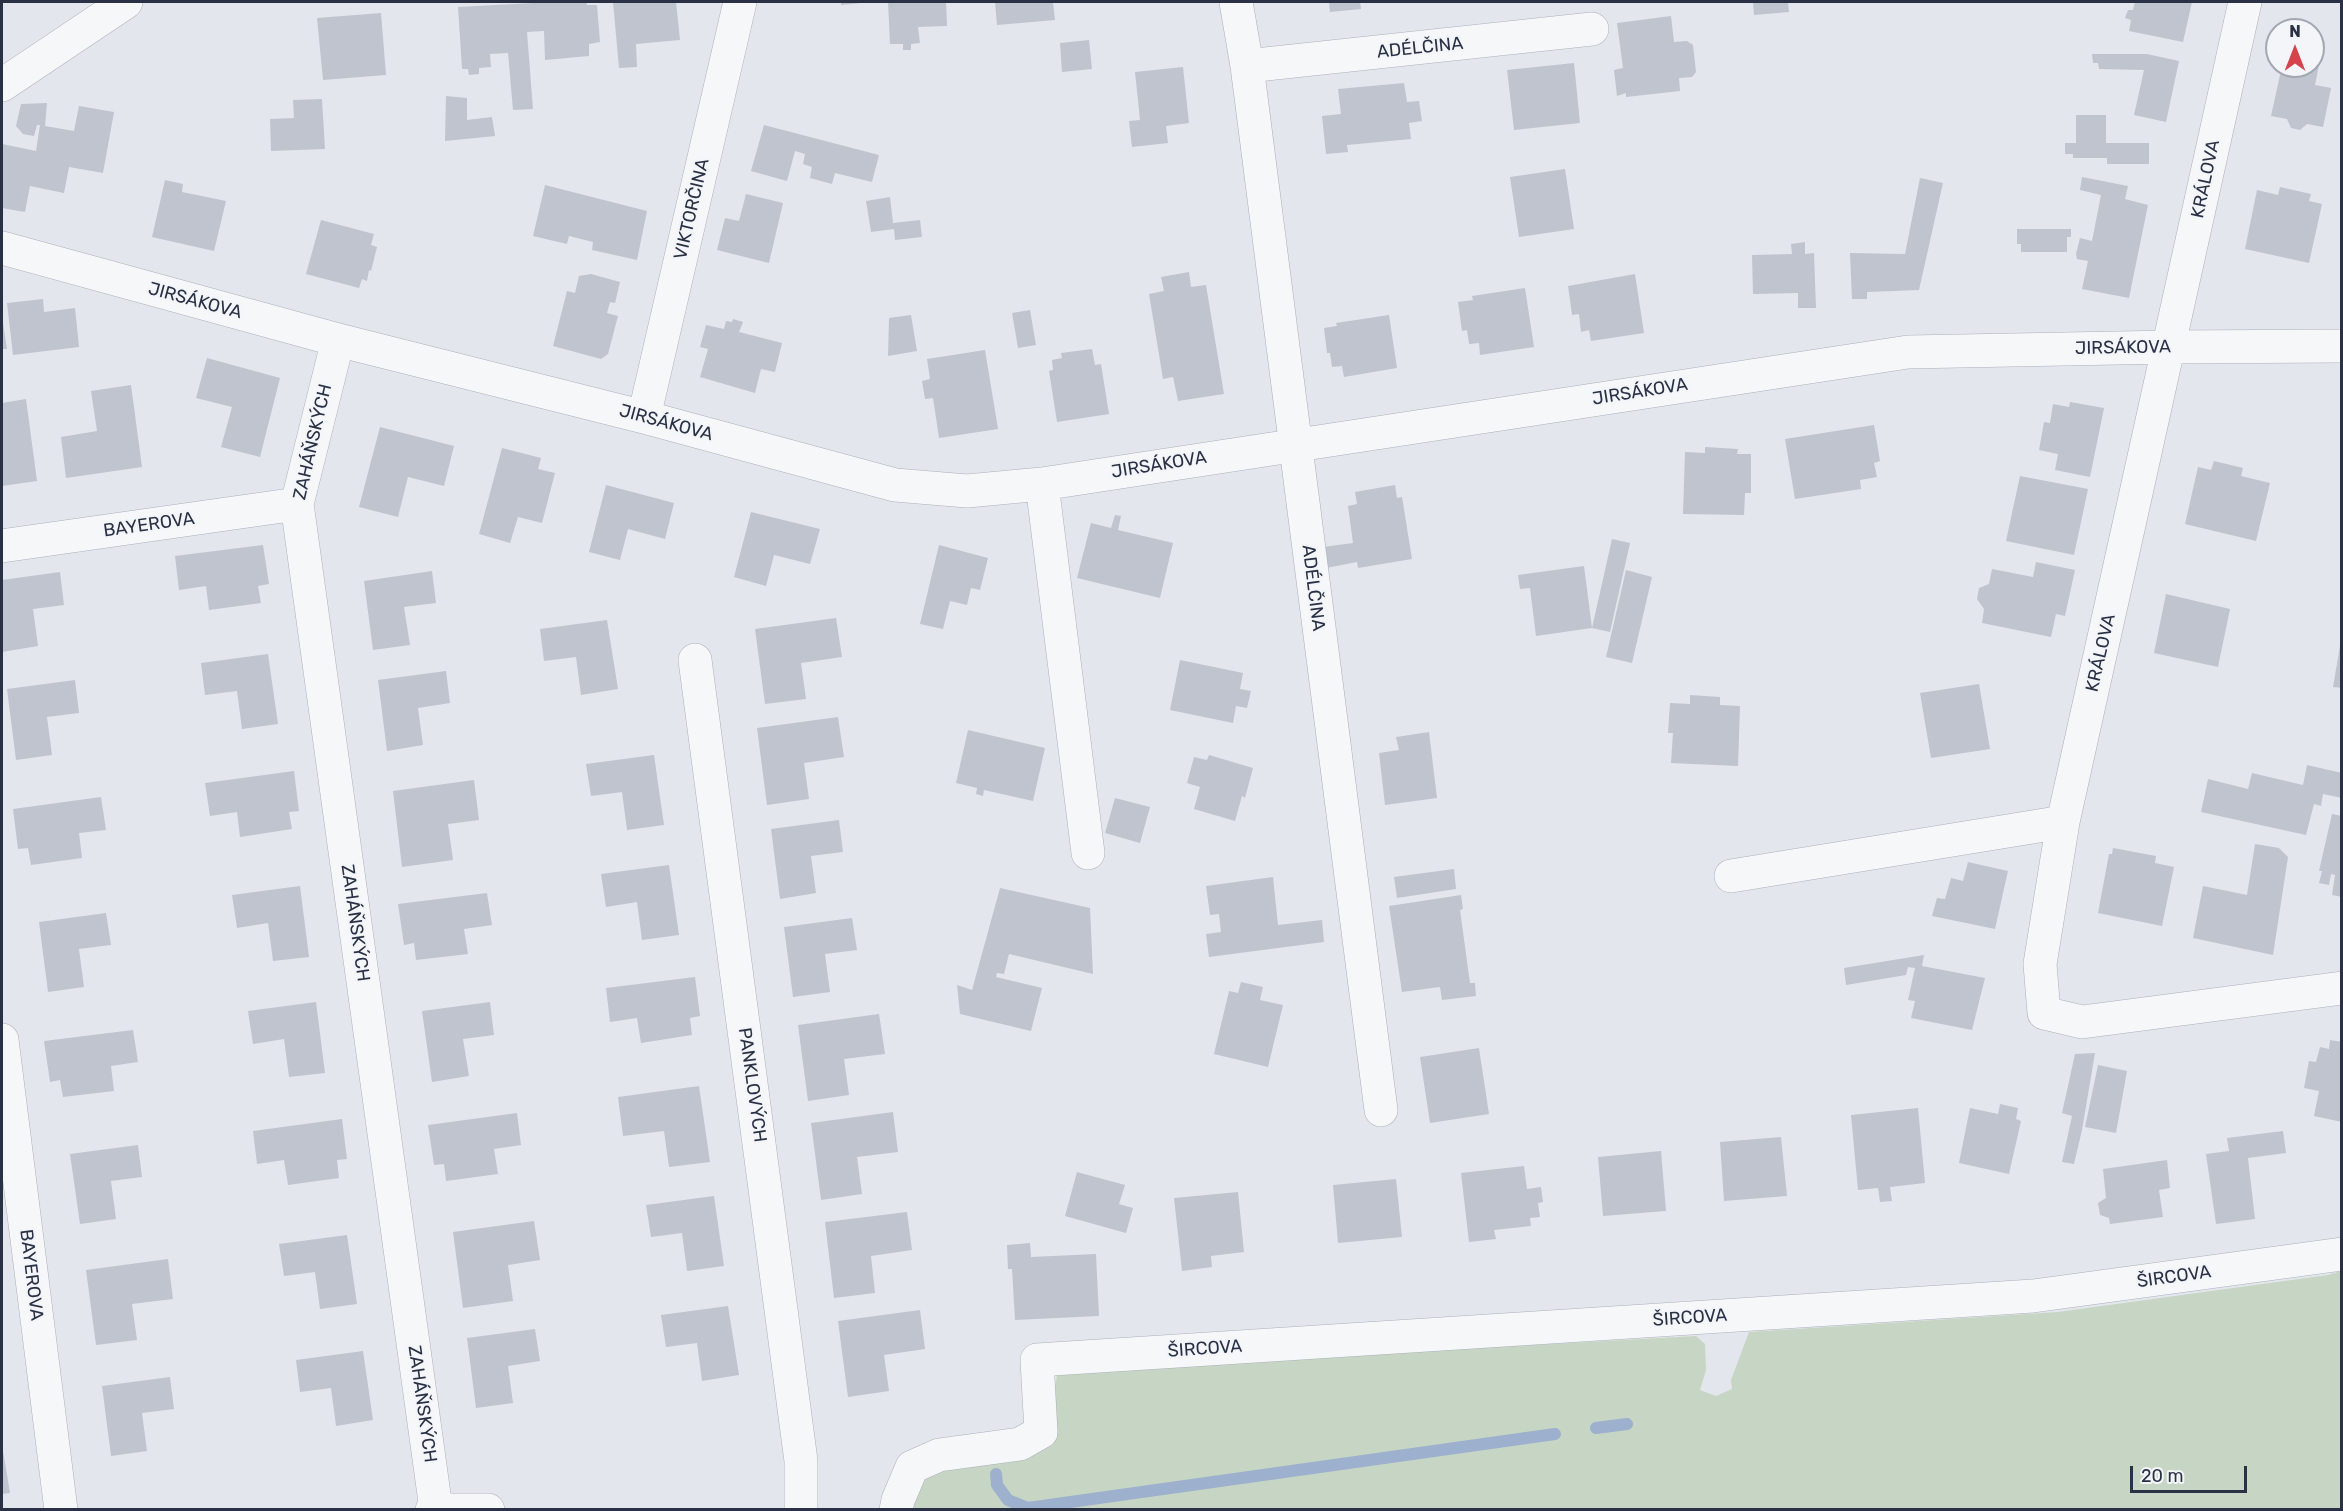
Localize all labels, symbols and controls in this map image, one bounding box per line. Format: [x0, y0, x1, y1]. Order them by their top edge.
north arrow [2265, 18, 2325, 78]
text: N [2289, 22, 2301, 41]
street label: ADÉLČINA [1376, 33, 1464, 63]
street label: KRÁLOVA [2187, 138, 2225, 220]
street label: VIKTORČINA [670, 156, 714, 262]
street label: JIRSÁKOVA [146, 278, 244, 324]
street label: JIRSÁKOVA [2075, 336, 2171, 360]
street label: JIRSÁKOVA [1591, 374, 1689, 410]
street label: ZAHÁŇSKÝCH [289, 382, 337, 502]
street label: JIRSÁKOVA [617, 400, 715, 446]
street label: JIRSÁKOVA [1110, 447, 1208, 483]
street label: BAYEROVA [102, 508, 196, 542]
street label: ADÉLČINA [1297, 544, 1329, 632]
street label: KRÁLOVA [2082, 612, 2120, 694]
street label: ZAHÁŇSKÝCH [336, 863, 374, 983]
street label: PANKLOVÝCH [733, 1026, 771, 1144]
street label: BAYEROVA [15, 1228, 47, 1322]
street label: ŠIRCOVA [2136, 1261, 2212, 1293]
street label: ŠIRCOVA [1652, 1305, 1728, 1331]
street label: ŠIRCOVA [1167, 1336, 1243, 1362]
street label: ZAHÁŇSKÝCH [403, 1344, 441, 1464]
scale bar [2133, 1454, 2250, 1492]
text: 20 m [2141, 1465, 2183, 1487]

